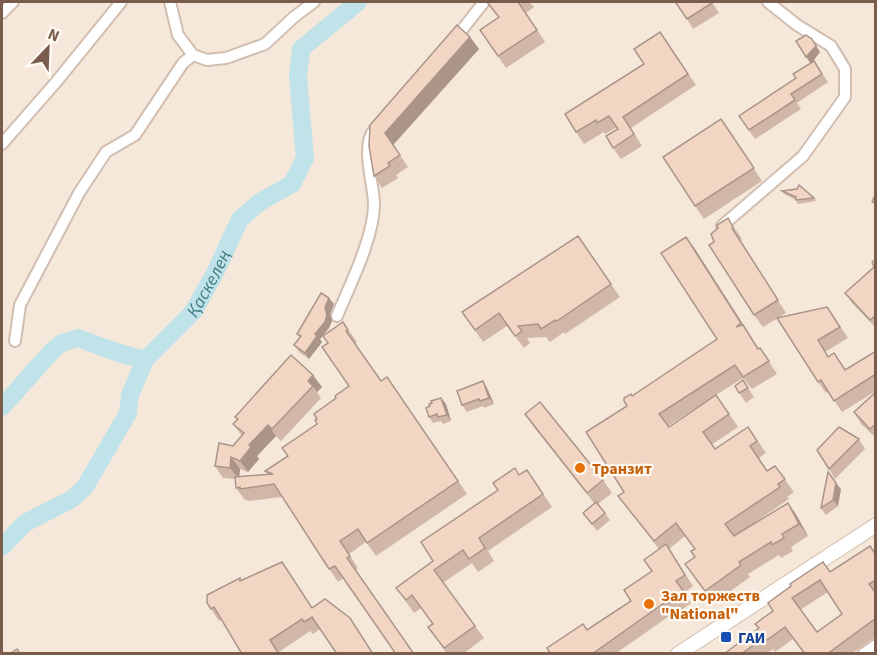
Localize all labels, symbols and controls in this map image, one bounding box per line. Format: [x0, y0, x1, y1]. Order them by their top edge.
north arrow [18, 18, 78, 78]
text: N [44, 23, 63, 47]
water label: Қаскелең [181, 246, 237, 322]
place label: Транзит [592, 458, 652, 480]
marker: Транзит [573, 461, 587, 475]
place label: Зал торжеств "National" [661, 585, 760, 625]
marker: Зал торжеств "National" [642, 597, 656, 611]
place label: ГАИ [738, 627, 765, 649]
marker: ГАИ [719, 630, 733, 644]

